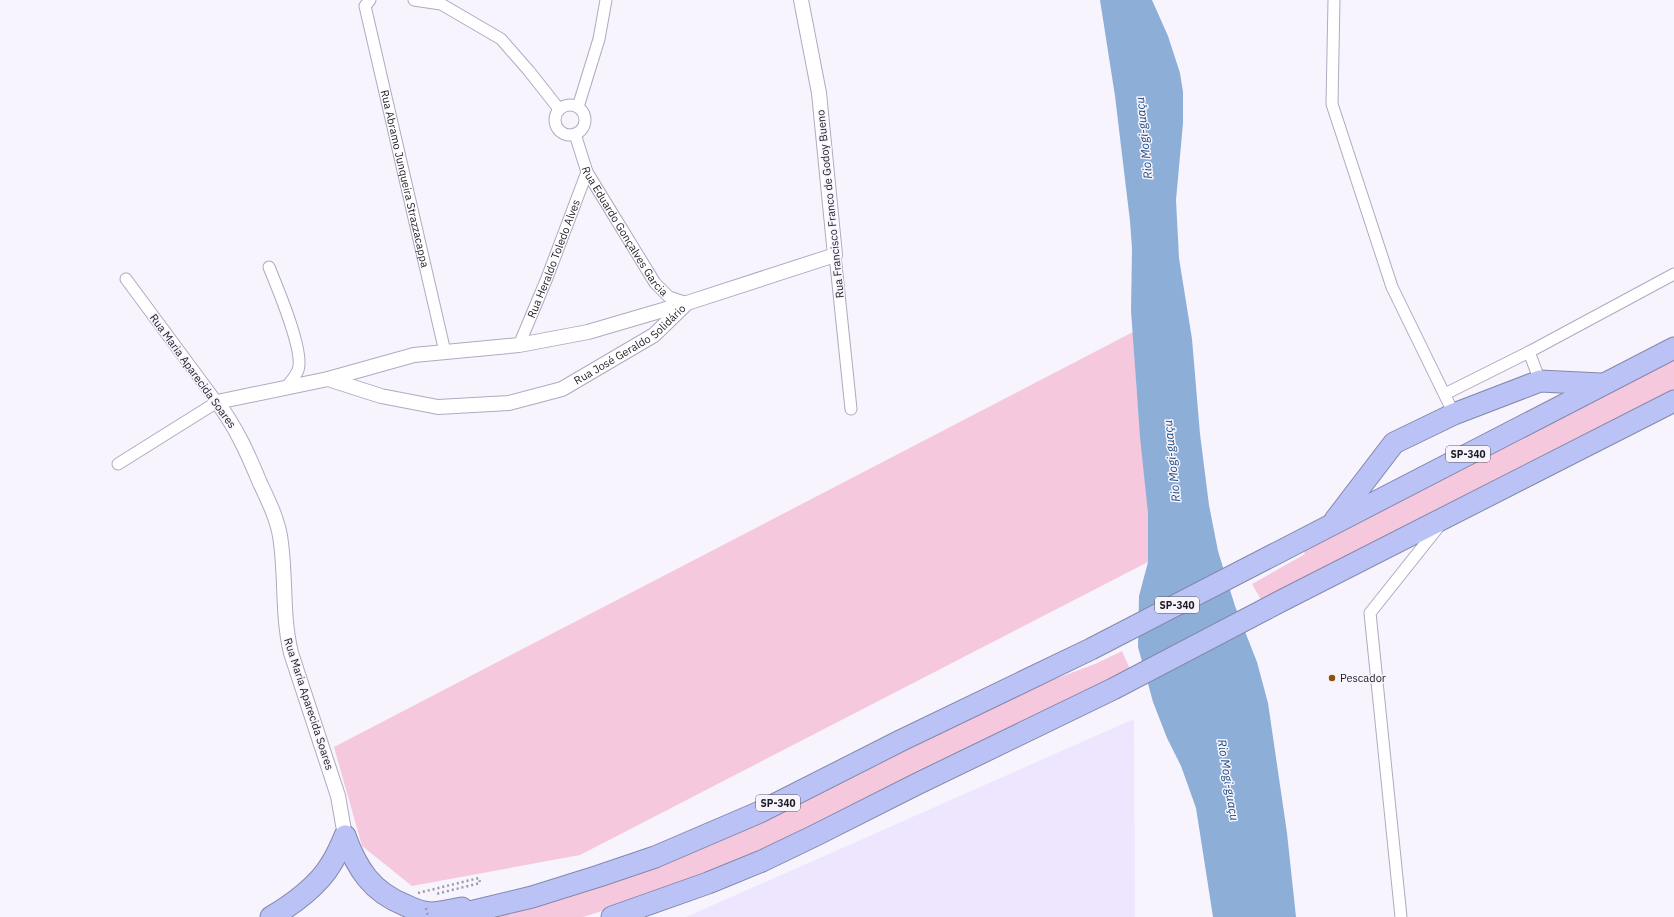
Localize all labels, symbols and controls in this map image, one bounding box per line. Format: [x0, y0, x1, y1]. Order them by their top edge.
street label: Rua Abramo Junqueira Strazzacappa [378, 88, 432, 269]
water label: Rio Mogi-guaçu [1132, 96, 1155, 180]
street label: Rua Francisco Franco de Godoy Bueno [813, 109, 847, 299]
street label: Rua Eduardo Gonçalves Garcia [579, 165, 671, 299]
street label: Rua Heraldo Toledo Alves [524, 197, 583, 320]
street label: Rua José Geraldo Solidário [571, 301, 688, 387]
street label: Rua Maria Aparecida Soares [147, 311, 239, 431]
water label: Rio Mogi-guaçu [1160, 419, 1183, 503]
road number: SP-340 [1446, 446, 1490, 462]
road number: SP-340 [1155, 597, 1199, 613]
street label: Rua Maria Aparecida Soares [281, 636, 337, 772]
place label: Pescador [1340, 671, 1386, 685]
marker: Pescador [1327, 673, 1337, 683]
water label: Rio Mogi-guaçu [1215, 738, 1242, 822]
road number: SP-340 [756, 795, 800, 811]

